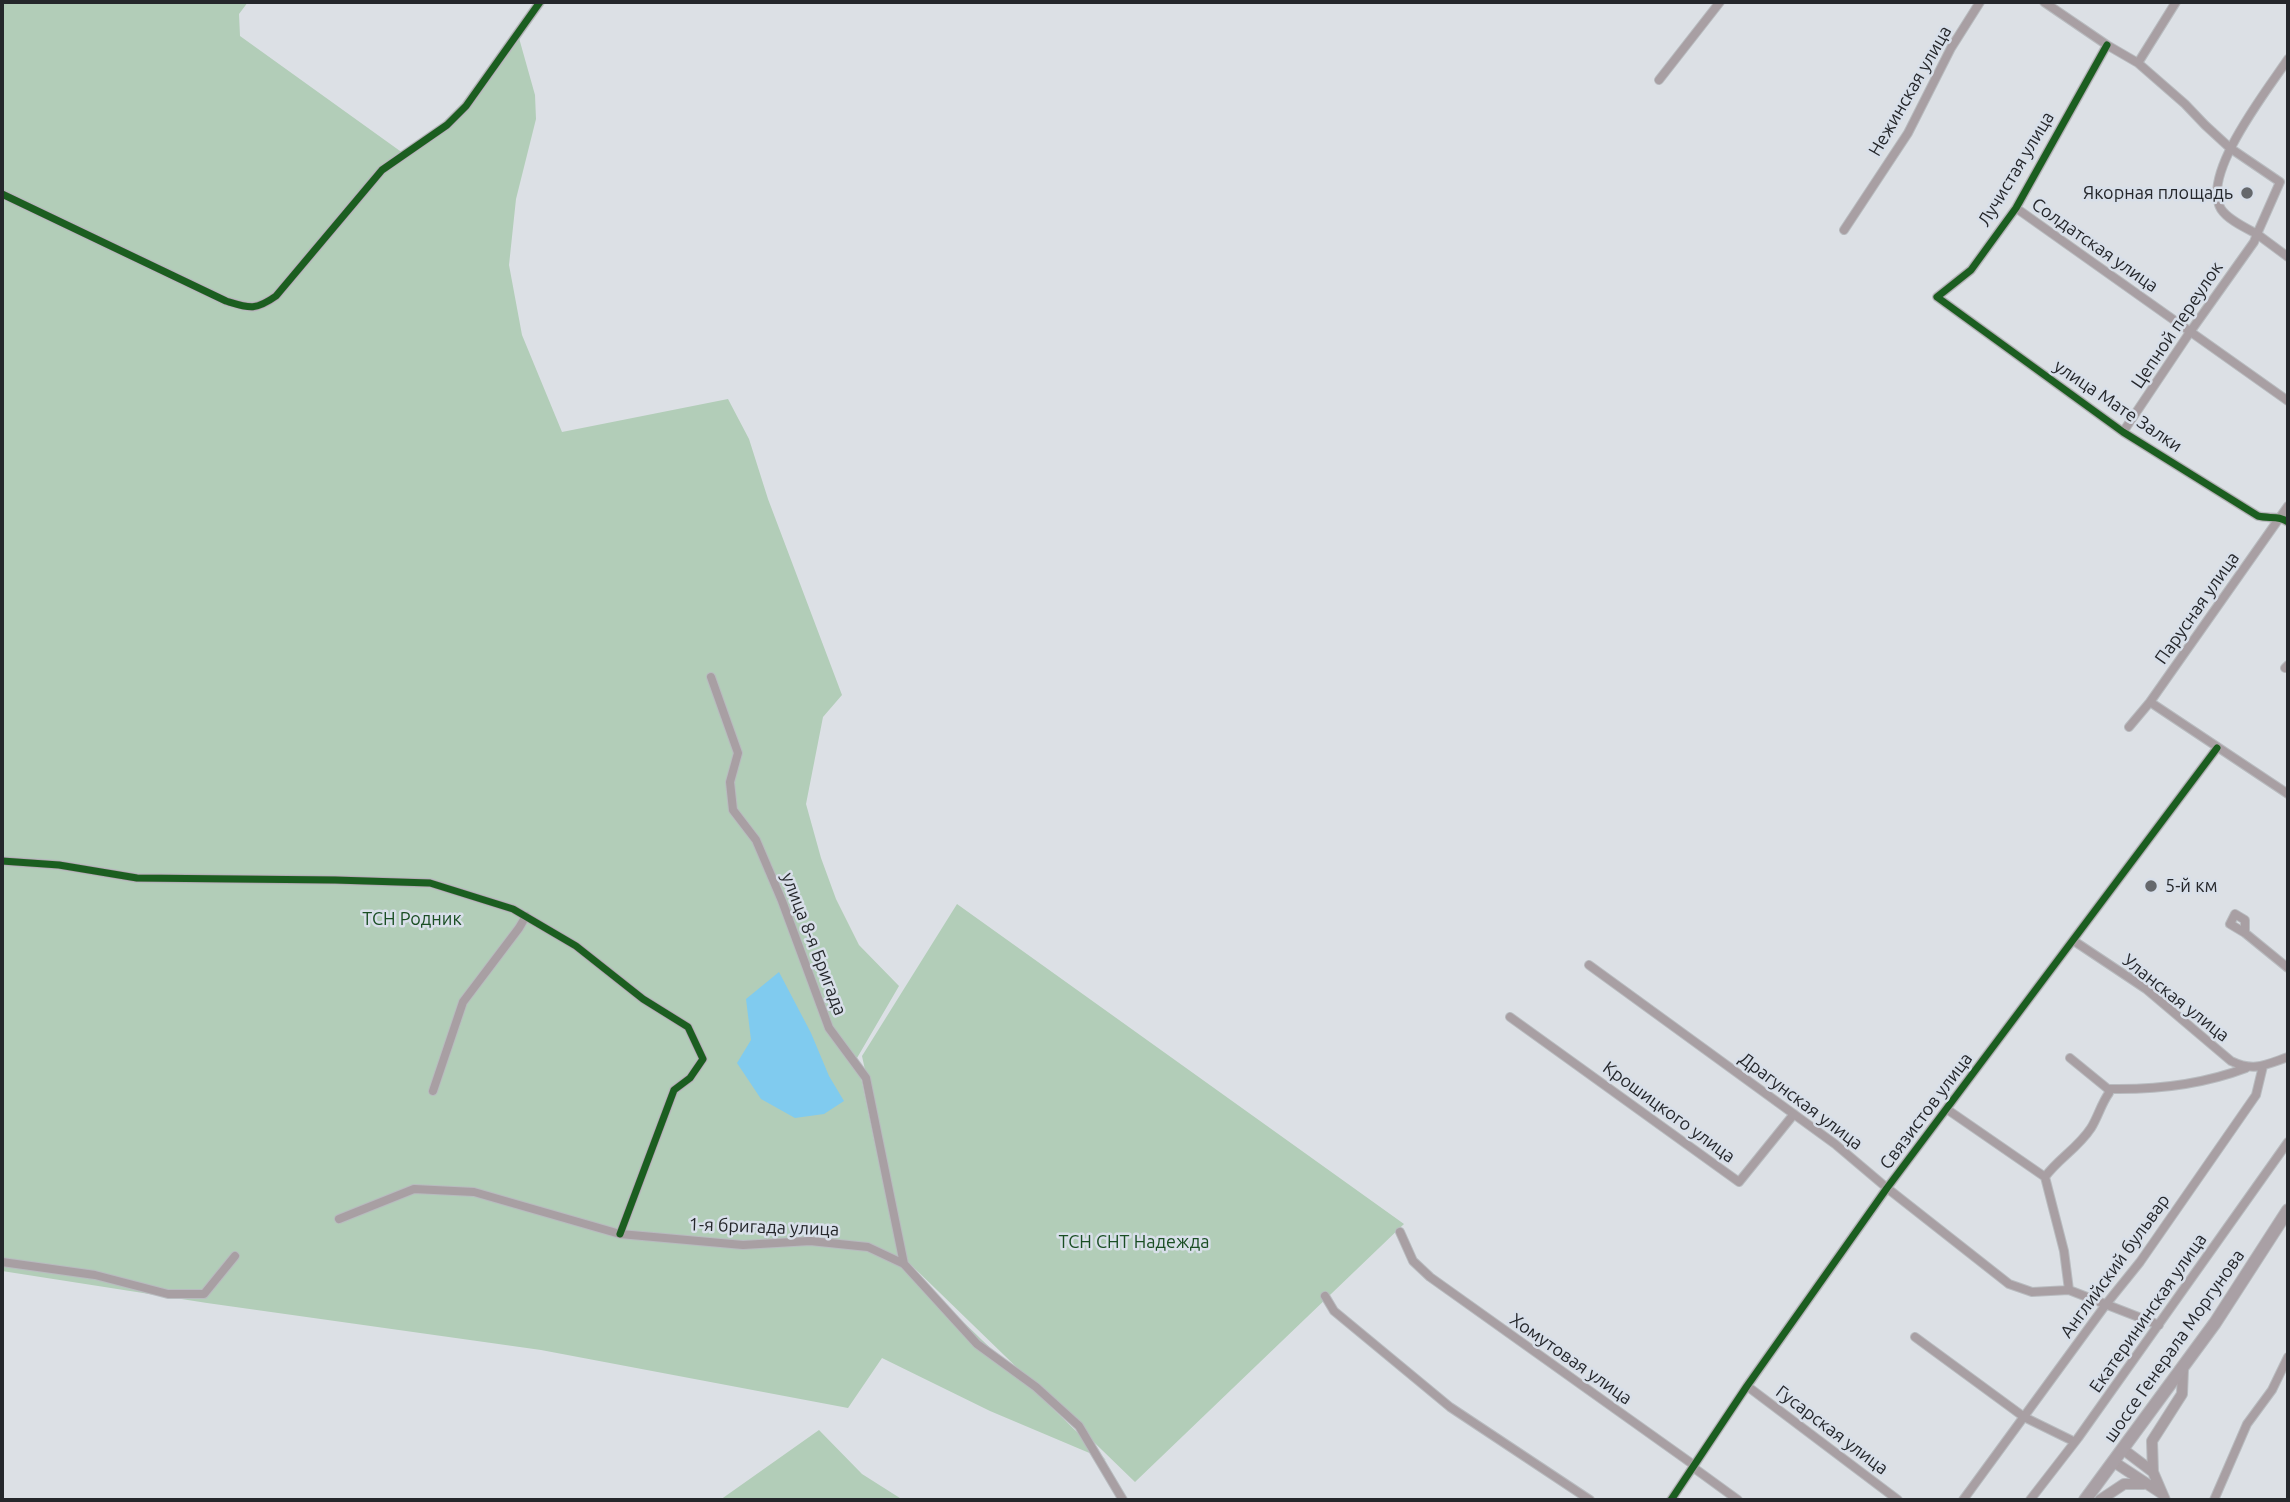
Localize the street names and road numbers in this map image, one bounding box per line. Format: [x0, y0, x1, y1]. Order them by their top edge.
street label: Нежинская улица [1864, 22, 1956, 160]
street label: Лучистая улица [1973, 108, 2059, 230]
street label: Солдатская улица [2027, 193, 2163, 297]
street label: Цепной переулок [2127, 258, 2227, 392]
street label: улица Мате Залки [2050, 355, 2186, 457]
street label: Парусная улица [2150, 548, 2244, 668]
street label: улица 8-я Бригада [777, 870, 851, 1018]
street label: Уланская улица [2118, 950, 2234, 1046]
street label: Драгунская улица [1735, 1048, 1867, 1154]
street label: Связистов улица [1875, 1048, 1977, 1174]
street label: Крошицкого улица [1599, 1057, 1739, 1167]
street label: Английский бульвар [2056, 1190, 2174, 1342]
street label: 1-я бригада улица [688, 1214, 840, 1240]
street label: Екатерининская улица [2085, 1229, 2211, 1397]
street label: шоссе Генерала Моргунова [2099, 1245, 2249, 1447]
street label: Хомутовая улица [1506, 1309, 1636, 1409]
street label: Гусарская улица [1772, 1381, 1892, 1479]

